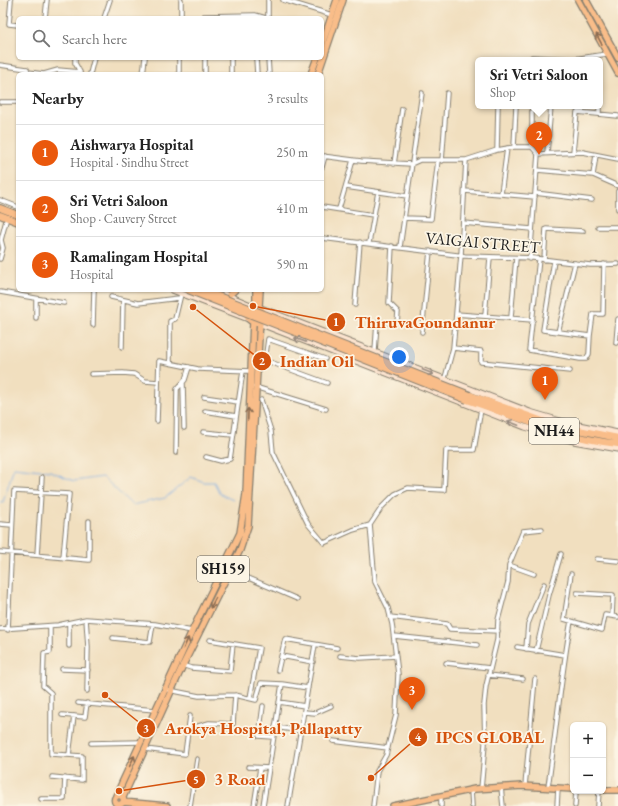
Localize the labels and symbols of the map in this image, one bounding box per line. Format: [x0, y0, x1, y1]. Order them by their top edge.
one-way arrow [595, 33, 602, 45]
pin: 2 [526, 122, 552, 155]
street label: VAIGAI STREET [425, 227, 541, 258]
callout: ThiruvaGoundanur [326, 307, 503, 336]
text: ThiruvaGoundanur [355, 311, 495, 333]
text: 1 [333, 314, 339, 330]
one-way arrow [295, 335, 307, 343]
callout: Indian Oil [252, 346, 362, 375]
your location [389, 347, 409, 367]
text: Indian Oil [280, 350, 354, 372]
text: 2 [259, 353, 266, 369]
pin: 1 [532, 367, 558, 400]
one-way arrow [421, 368, 433, 376]
one-way arrow [245, 408, 252, 421]
one-way arrow [507, 418, 519, 426]
road number: NH44 [529, 418, 579, 444]
road number: SH159 [197, 556, 249, 582]
one-way arrow [209, 597, 216, 609]
one-way arrow [183, 637, 191, 649]
pin: 3 [399, 677, 425, 710]
callout: Arokya Hospital, Pallapatty [136, 713, 370, 742]
text: Arokya Hospital, Pallapatty [163, 717, 363, 739]
text: 3 [143, 720, 149, 736]
callout: IPCS GLOBAL [408, 723, 552, 752]
text: IPCS GLOBAL [436, 726, 544, 748]
text: 4 [415, 729, 422, 745]
one-way arrow [128, 755, 136, 767]
callout: 3 Road [186, 765, 273, 794]
text: 3 Road [214, 768, 266, 790]
text: 5 [193, 772, 199, 788]

